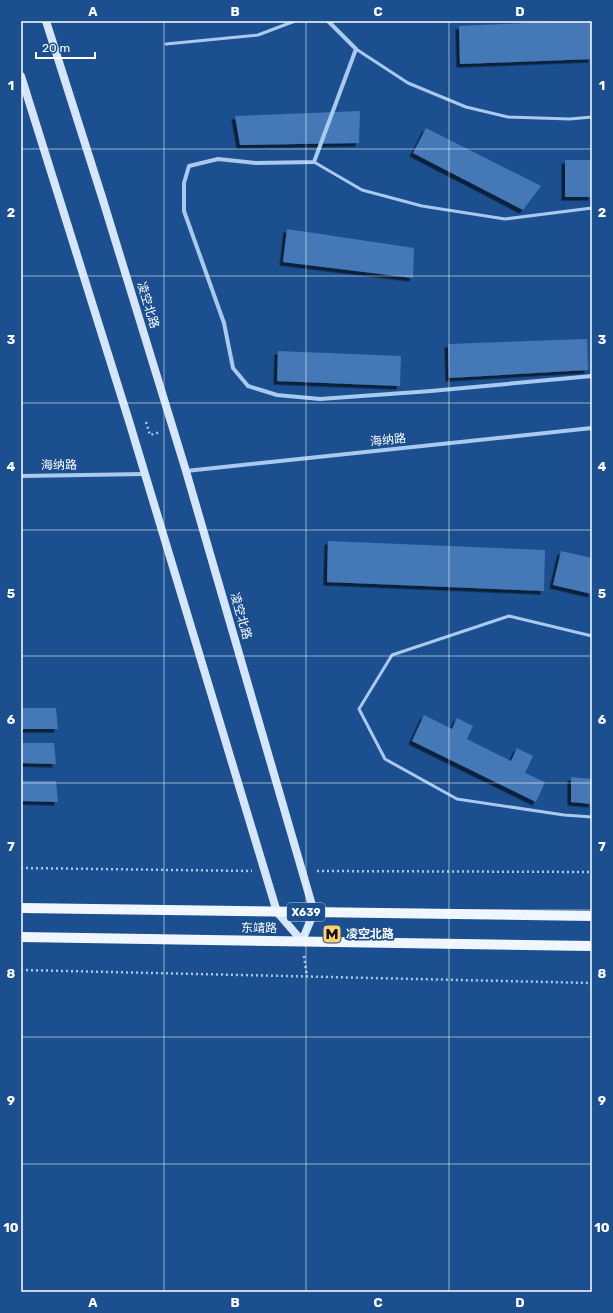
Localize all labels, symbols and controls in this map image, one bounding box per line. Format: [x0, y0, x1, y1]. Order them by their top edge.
text: A [88, 4, 98, 19]
text: B [230, 4, 240, 19]
text: C [373, 4, 383, 19]
text: D [515, 4, 525, 19]
scale bar [36, 34, 95, 60]
text: 20 m [42, 41, 70, 55]
text: 1 [8, 78, 14, 93]
text: 1 [599, 78, 605, 93]
text: 2 [7, 205, 15, 220]
text: 2 [598, 205, 606, 220]
street label: 凌空北路 [134, 280, 162, 330]
text: 3 [7, 332, 16, 347]
text: 3 [598, 332, 607, 347]
street label: 海纳路 [369, 431, 407, 449]
street label: 海纳路 [41, 458, 77, 472]
text: 4 [7, 459, 16, 474]
text: 4 [598, 459, 607, 474]
text: 5 [7, 586, 15, 601]
text: 5 [598, 586, 606, 601]
street label: 凌空北路 [228, 591, 254, 641]
text: 6 [7, 712, 16, 727]
text: 6 [598, 712, 607, 727]
text: 7 [7, 839, 15, 854]
text: 7 [598, 839, 606, 854]
road number: X639 [287, 903, 325, 921]
street label: 东靖路 [241, 921, 277, 935]
metro station icon: 凌空北路 [321, 923, 343, 945]
place label: 凌空北路 [346, 927, 394, 941]
text: 8 [7, 966, 16, 981]
text: 8 [598, 966, 607, 981]
text: 9 [7, 1093, 15, 1108]
text: 9 [598, 1093, 606, 1108]
text: 10 [3, 1220, 19, 1235]
text: 10 [594, 1220, 610, 1235]
text: A [88, 1295, 98, 1310]
text: B [230, 1295, 240, 1310]
text: C [373, 1295, 383, 1310]
text: D [515, 1295, 525, 1310]

